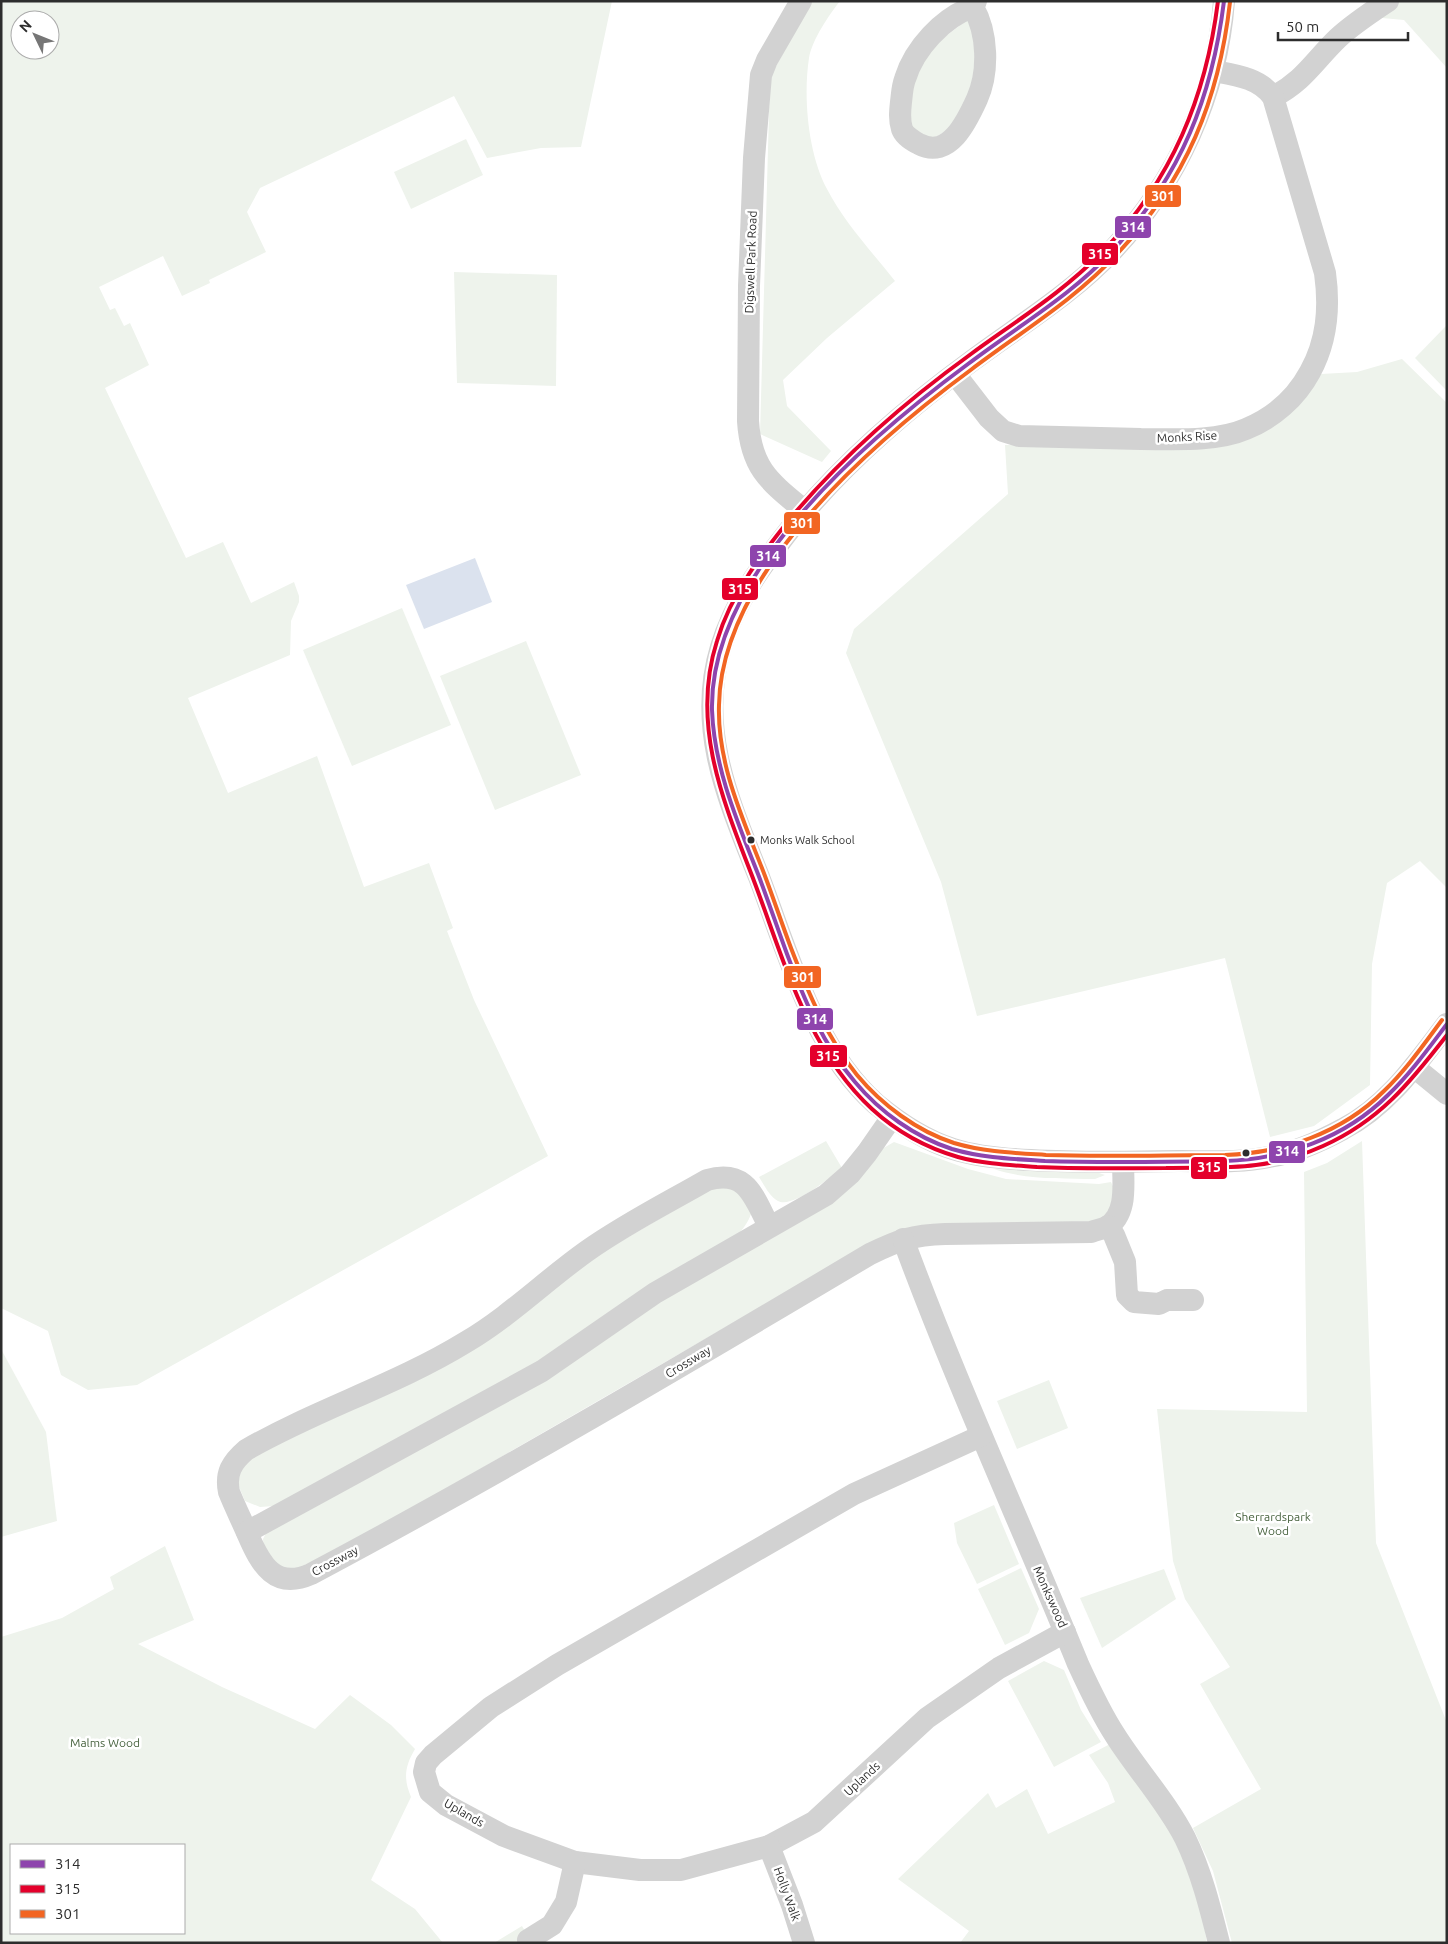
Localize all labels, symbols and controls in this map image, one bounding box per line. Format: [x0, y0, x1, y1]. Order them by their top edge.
north arrow [10, 10, 60, 60]
scale bar [1278, 10, 1408, 42]
text: N [16, 17, 35, 35]
text: 50 m [1286, 18, 1319, 35]
line badge: 301 [1144, 184, 1182, 208]
text: 301 [1151, 188, 1175, 204]
street label: Digswell Park Road [742, 210, 759, 314]
line badge: 314 [1114, 215, 1152, 239]
text: 314 [1121, 219, 1145, 235]
line badge: 315 [1081, 242, 1119, 266]
text: 315 [1088, 246, 1112, 262]
street label: Monks Rise [1156, 428, 1218, 445]
line badge: 301 [783, 511, 821, 535]
text: 301 [790, 515, 814, 531]
line badge: 314 [749, 544, 787, 568]
text: 314 [756, 548, 780, 564]
line badge: 315 [721, 577, 759, 601]
text: 315 [728, 581, 752, 597]
place label: Monks Walk School [760, 834, 855, 846]
marker: Monks Walk School [746, 835, 756, 845]
line badge: 301 [783, 965, 822, 989]
text: 301 [791, 969, 815, 985]
line badge: 314 [796, 1007, 834, 1031]
text: 314 [803, 1011, 827, 1027]
line badge: 315 [809, 1044, 848, 1068]
text: 315 [816, 1048, 840, 1064]
line badge: 314 [1268, 1140, 1306, 1164]
text: 314 [1275, 1143, 1299, 1159]
unlabelled marker [1241, 1148, 1251, 1158]
line badge: 315 [1190, 1156, 1228, 1180]
text: 315 [1197, 1159, 1221, 1175]
street label: Crossway [663, 1343, 713, 1380]
park label: Sherrardspark Wood [1235, 1510, 1311, 1537]
street label: Crossway [309, 1543, 360, 1578]
street label: Monkswood [1031, 1564, 1070, 1630]
park label: Malms Wood [70, 1736, 140, 1749]
street label: Uplands [841, 1759, 882, 1798]
street label: Uplands [442, 1796, 486, 1829]
legend [10, 1844, 185, 1934]
text: 314 [55, 1855, 80, 1872]
street label: Holly Walk [772, 1865, 803, 1923]
text: 315 [55, 1880, 80, 1897]
text: 301 [55, 1905, 80, 1922]

